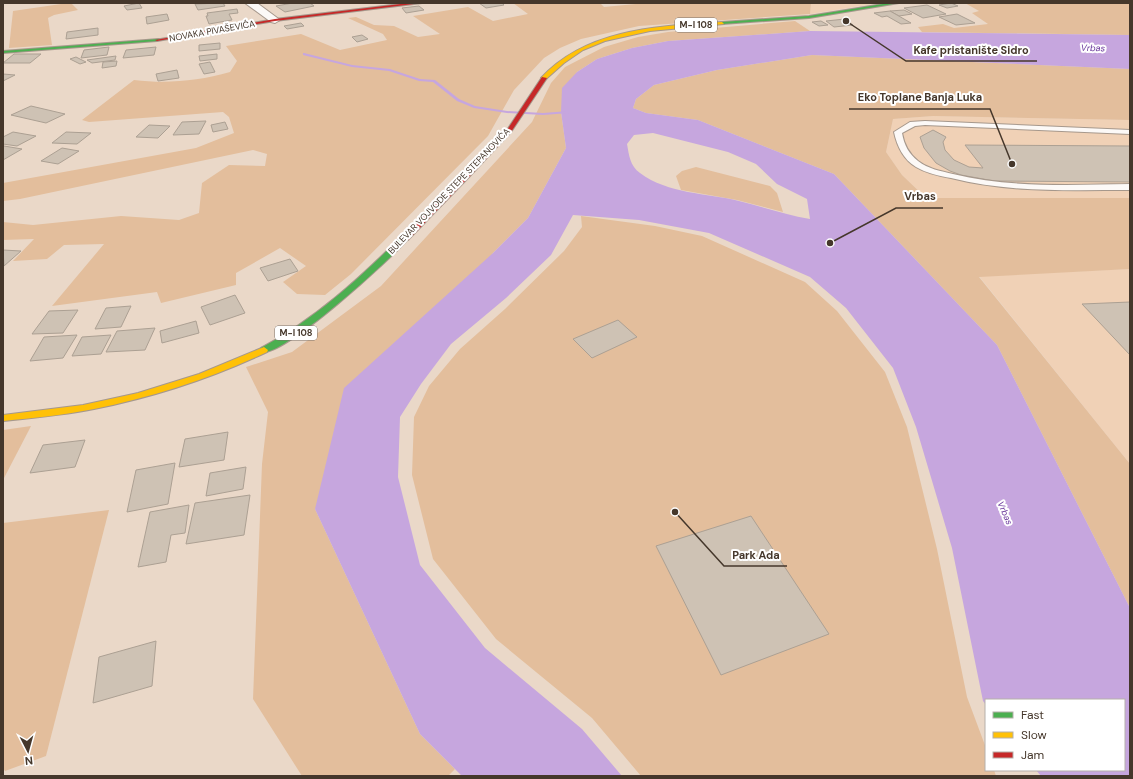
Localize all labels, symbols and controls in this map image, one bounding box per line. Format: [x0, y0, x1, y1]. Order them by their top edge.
street label: NOVAKA PIVAŠEVIĆA [168, 17, 256, 44]
road number: M-I 108 [675, 18, 717, 32]
callout: Kafe pristanište Sidro [906, 38, 1037, 61]
water label: Vrbas [1081, 42, 1106, 54]
text: Kafe pristanište Sidro [913, 43, 1029, 57]
callout: Eko Toplane Banja Luka [849, 86, 990, 109]
text: Eko Toplane Banja Luka [858, 90, 982, 104]
street label: BULEVAR VOJVODE STEPE STEPANOVIĆA [385, 125, 513, 257]
callout: Vrbas [896, 185, 943, 208]
text: Vrbas [904, 189, 936, 203]
road number: M-I 108 [275, 326, 317, 340]
water label: Vrbas [995, 499, 1016, 527]
callout: Park Ada [724, 543, 787, 566]
text: Park Ada [732, 548, 780, 562]
legend [985, 699, 1125, 771]
text: Fast [1021, 707, 1044, 723]
text: Slow [1021, 727, 1047, 743]
north arrow [8, 731, 48, 771]
text: Jam [1021, 747, 1044, 763]
text: N [24, 754, 34, 768]

